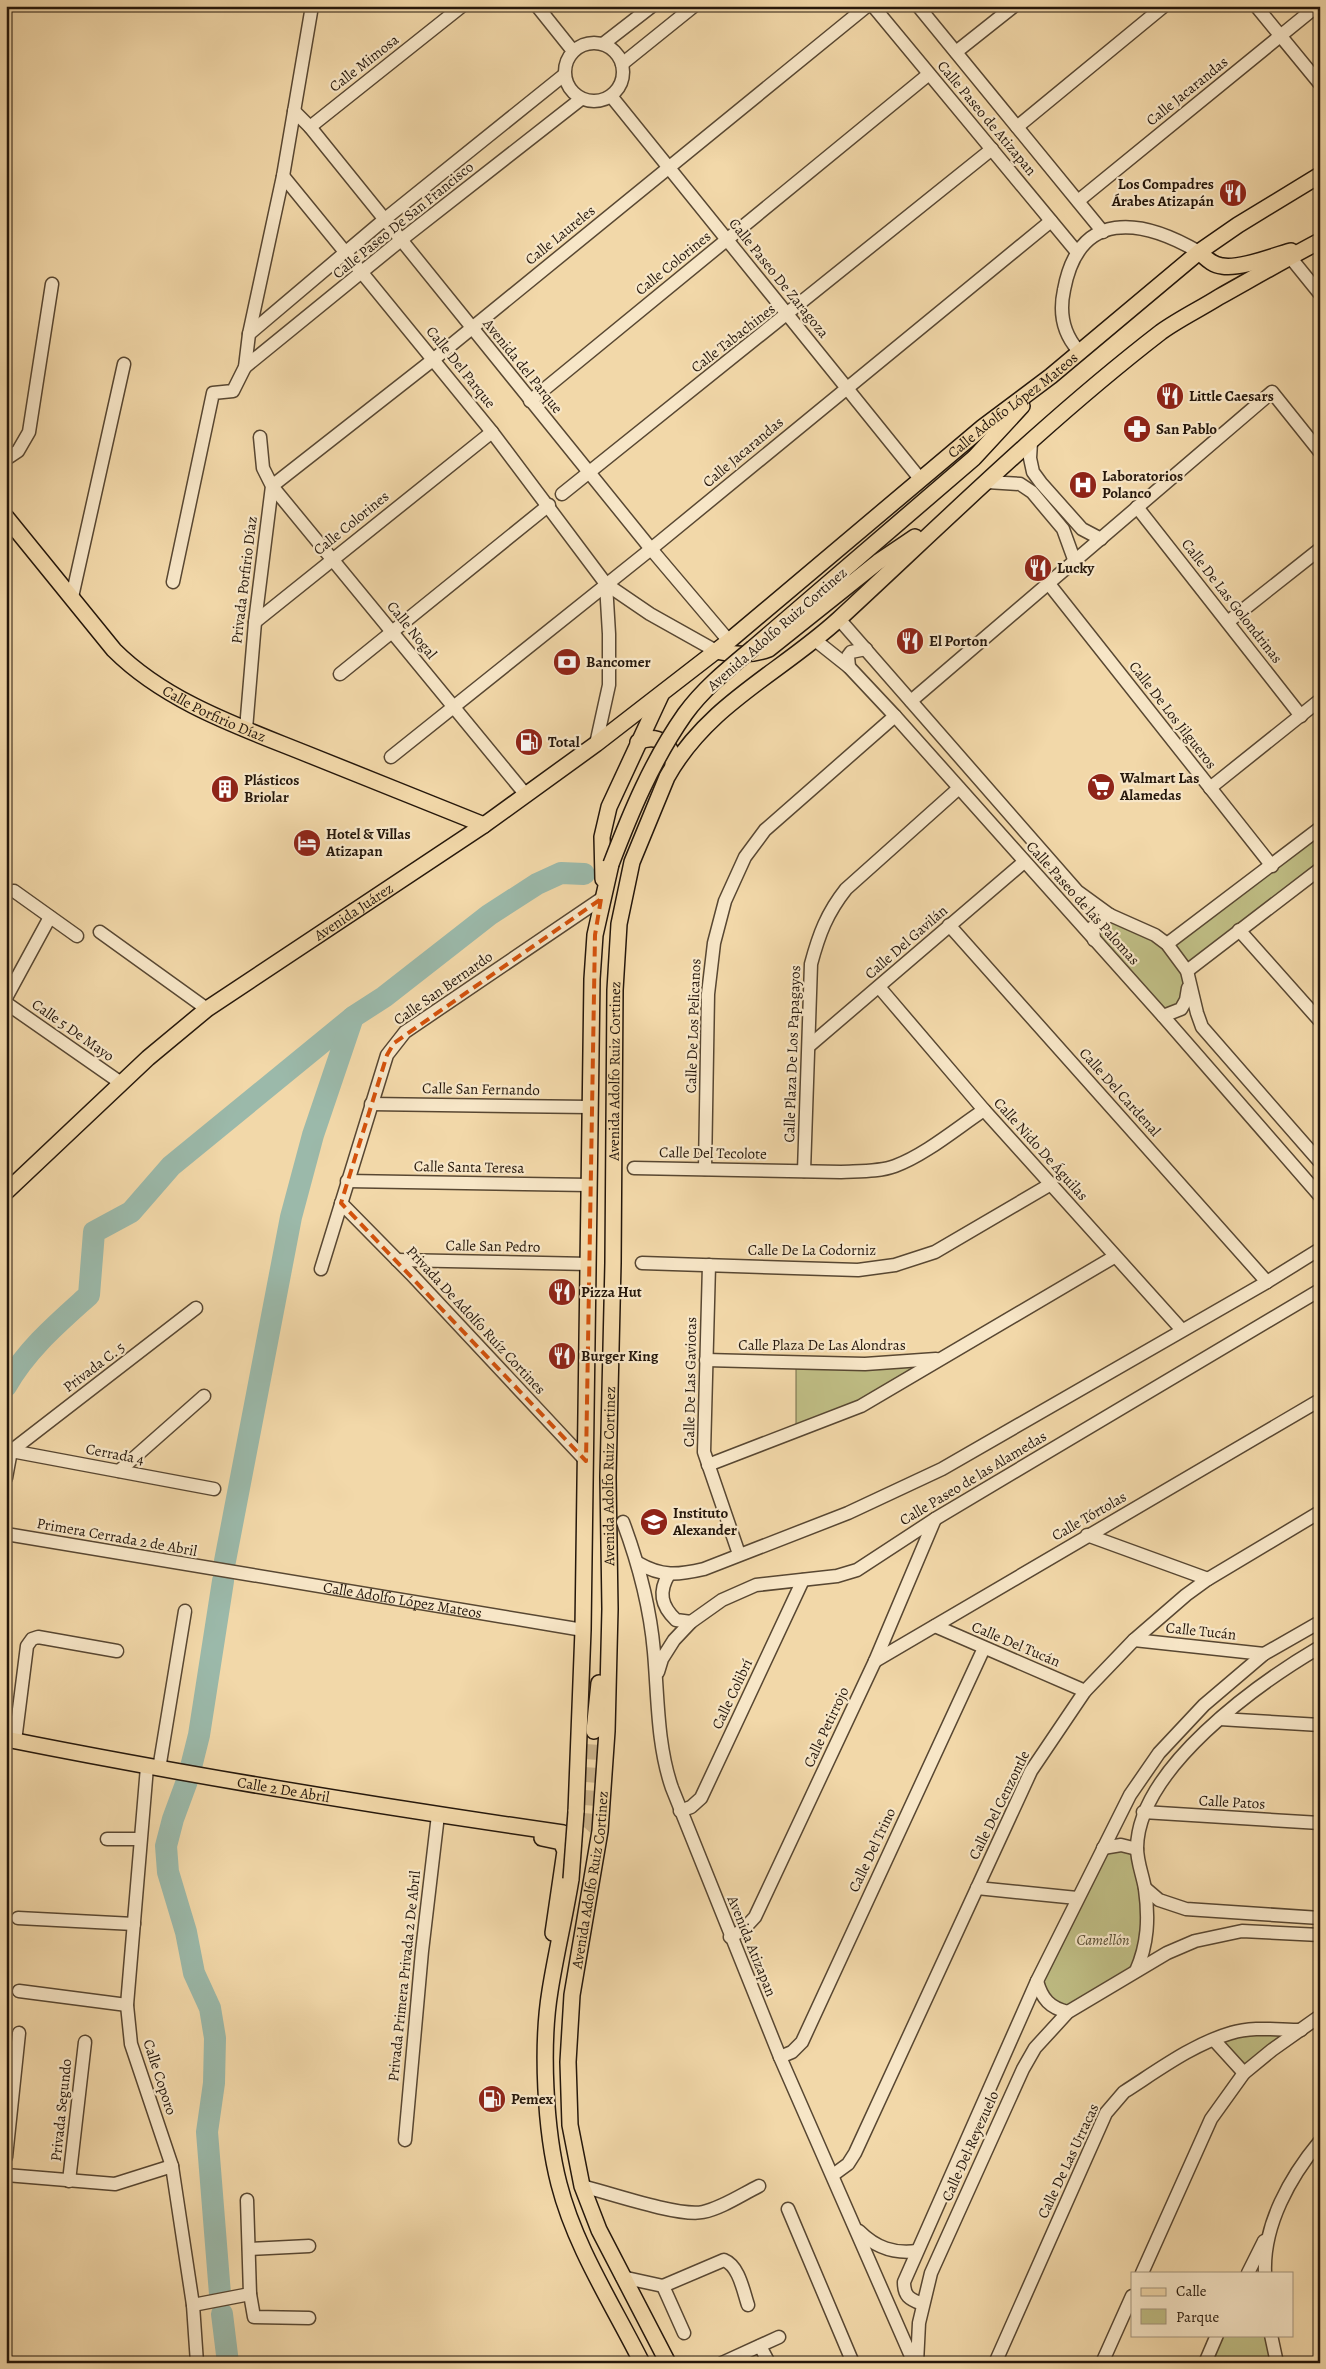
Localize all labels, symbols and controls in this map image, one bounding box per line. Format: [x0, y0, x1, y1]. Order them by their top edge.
street label: Calle Mimosa [325, 30, 403, 96]
street label: Calle Jacarandas [1142, 52, 1232, 130]
street label: Calle Paseo de Atizapan [933, 56, 1041, 180]
street label: Calle Paseo De San Francisco [328, 157, 478, 283]
place label: Los Compadres Árabes Atizapán [1111, 174, 1215, 211]
restaurant icon: Los Compadres Árabes Atizapán [1218, 178, 1248, 208]
street label: Calle Laureles [521, 201, 599, 269]
street label: Calle Paseo De Zaragoza [724, 214, 834, 342]
street label: Calle Colorines [631, 226, 715, 300]
street label: Calle Tabachines [687, 299, 779, 377]
street label: Avenida del Parque [478, 314, 568, 418]
street label: Calle Del Parque [422, 322, 501, 413]
street label: Calle Adolfo López Mateos [943, 348, 1082, 463]
restaurant icon: Little Caesars [1155, 381, 1185, 411]
place label: Little Caesars [1189, 386, 1274, 406]
street label: Calle Jacarandas [698, 412, 788, 492]
pharmacy icon: San Pablo [1122, 414, 1152, 444]
place label: San Pablo [1156, 419, 1217, 439]
place label: Laboratorios Polanco [1102, 466, 1183, 503]
hospital icon: Laboratorios Polanco [1068, 470, 1098, 500]
street label: Calle Colorines [309, 486, 393, 560]
street label: Privada Porfirio Díaz [226, 515, 262, 645]
street label: Calle De Las Golondrinas [1177, 535, 1287, 667]
restaurant icon: Lucky [1023, 553, 1053, 583]
place label: Lucky [1057, 558, 1095, 578]
street label: Avenida Adolfo Ruiz Cortinez [702, 563, 851, 696]
street label: Calle Nogal [382, 597, 442, 663]
restaurant icon: El Porton [895, 626, 925, 656]
place label: El Porton [929, 631, 988, 651]
bank icon: Bancomer [552, 647, 582, 677]
place label: Bancomer [586, 652, 651, 672]
street label: Calle De Los Jilgueros [1125, 657, 1221, 773]
street label: Calle Porfirio Díaz [159, 681, 269, 747]
fuel station icon: Total [514, 727, 544, 757]
place label: Total [548, 732, 580, 752]
place label: Walmart Las Alamedas [1119, 768, 1199, 805]
place label: Plásticos Briolar [244, 770, 299, 807]
supermarket icon: Walmart Las Alamedas [1086, 772, 1116, 802]
building icon: Plásticos Briolar [210, 774, 240, 804]
place label: Hotel & Villas Atizapan [325, 824, 411, 861]
hotel icon: Hotel & Villas Atizapan [292, 828, 322, 858]
street label: Calle Paseo de las Palomas [1022, 837, 1144, 969]
street label: Avenida Juárez [309, 878, 397, 946]
street label: Calle Del Gavilán [860, 900, 952, 984]
street label: Calle San Bernardo [389, 946, 497, 1030]
street label: Calle De Los Pelicanos [681, 958, 705, 1094]
street label: Calle Plaza De Los Papagayos [779, 965, 805, 1143]
street label: Avenida Adolfo Ruiz Cortinez [604, 981, 626, 1162]
street label: Calle 5 De Mayo [28, 994, 118, 1066]
street label: Calle Del Cardenal [1075, 1043, 1165, 1141]
street label: Calle San Fernando [422, 1078, 540, 1100]
street label: Calle Nido De Águilas [989, 1093, 1093, 1205]
street label: Calle Del Tecolote [659, 1142, 767, 1164]
street label: Calle Santa Teresa [414, 1156, 524, 1178]
street label: Calle San Pedro [446, 1235, 540, 1257]
street label: Calle De La Codorniz [748, 1240, 876, 1260]
street label: Privada De Adolfo Ruíz Cortines [402, 1242, 550, 1398]
restaurant icon: Pizza Hut [547, 1277, 577, 1307]
place label: Pizza Hut [581, 1282, 642, 1302]
street label: Calle De Las Gaviotas [679, 1317, 701, 1447]
street label: Calle Plaza De Las Alondras [738, 1335, 906, 1355]
street label: Privada C. 5 [59, 1337, 129, 1397]
restaurant icon: Burger King [547, 1341, 577, 1371]
place label: Burger King [581, 1346, 659, 1366]
street label: Avenida Adolfo Ruiz Cortinez [598, 1386, 620, 1567]
street label: Calle Paseo de las Alamedas [896, 1426, 1050, 1530]
street label: Cerrada 4 [84, 1439, 146, 1469]
street label: Calle Tórtolas [1048, 1487, 1130, 1545]
place label: Instituto Alexander [672, 1503, 737, 1540]
school or university icon: Instituto Alexander [639, 1507, 669, 1537]
street label: Primera Cerrada 2 de Abril [35, 1513, 199, 1561]
street label: Calle Adolfo López Mateos [322, 1577, 483, 1623]
street label: Calle Del Tucán [969, 1616, 1063, 1672]
street label: Calle Tucán [1165, 1617, 1237, 1645]
street label: Calle Colibrí [707, 1656, 757, 1732]
street label: Calle Petirrojo [799, 1683, 853, 1771]
street label: Calle Del Cenzontle [964, 1747, 1034, 1863]
street label: Calle 2 De Abril [236, 1772, 331, 1807]
street label: Avenida Adolfo Ruiz Cortinez [567, 1790, 613, 1971]
street label: Calle Patos [1198, 1790, 1266, 1814]
street label: Calle Del Trino [844, 1805, 900, 1895]
street label: Privada Primera Privada 2 De Abril [383, 1869, 425, 2082]
street label: Avenida Atizapan [722, 1892, 781, 1999]
park label: Camellón [1076, 1930, 1130, 1950]
street label: Calle Coporo [138, 2037, 182, 2117]
street label: Privada Segundo [46, 2058, 76, 2162]
fuel station icon: Pemex [477, 2084, 507, 2114]
street label: Calle Del Reyezuelo [937, 2088, 1003, 2204]
place label: Pemex [511, 2089, 553, 2109]
street label: Calle De Las Urracas [1033, 2100, 1103, 2222]
legend [1131, 2272, 1294, 2336]
text: Calle [1176, 2281, 1207, 2301]
text: Parque [1176, 2307, 1219, 2327]

